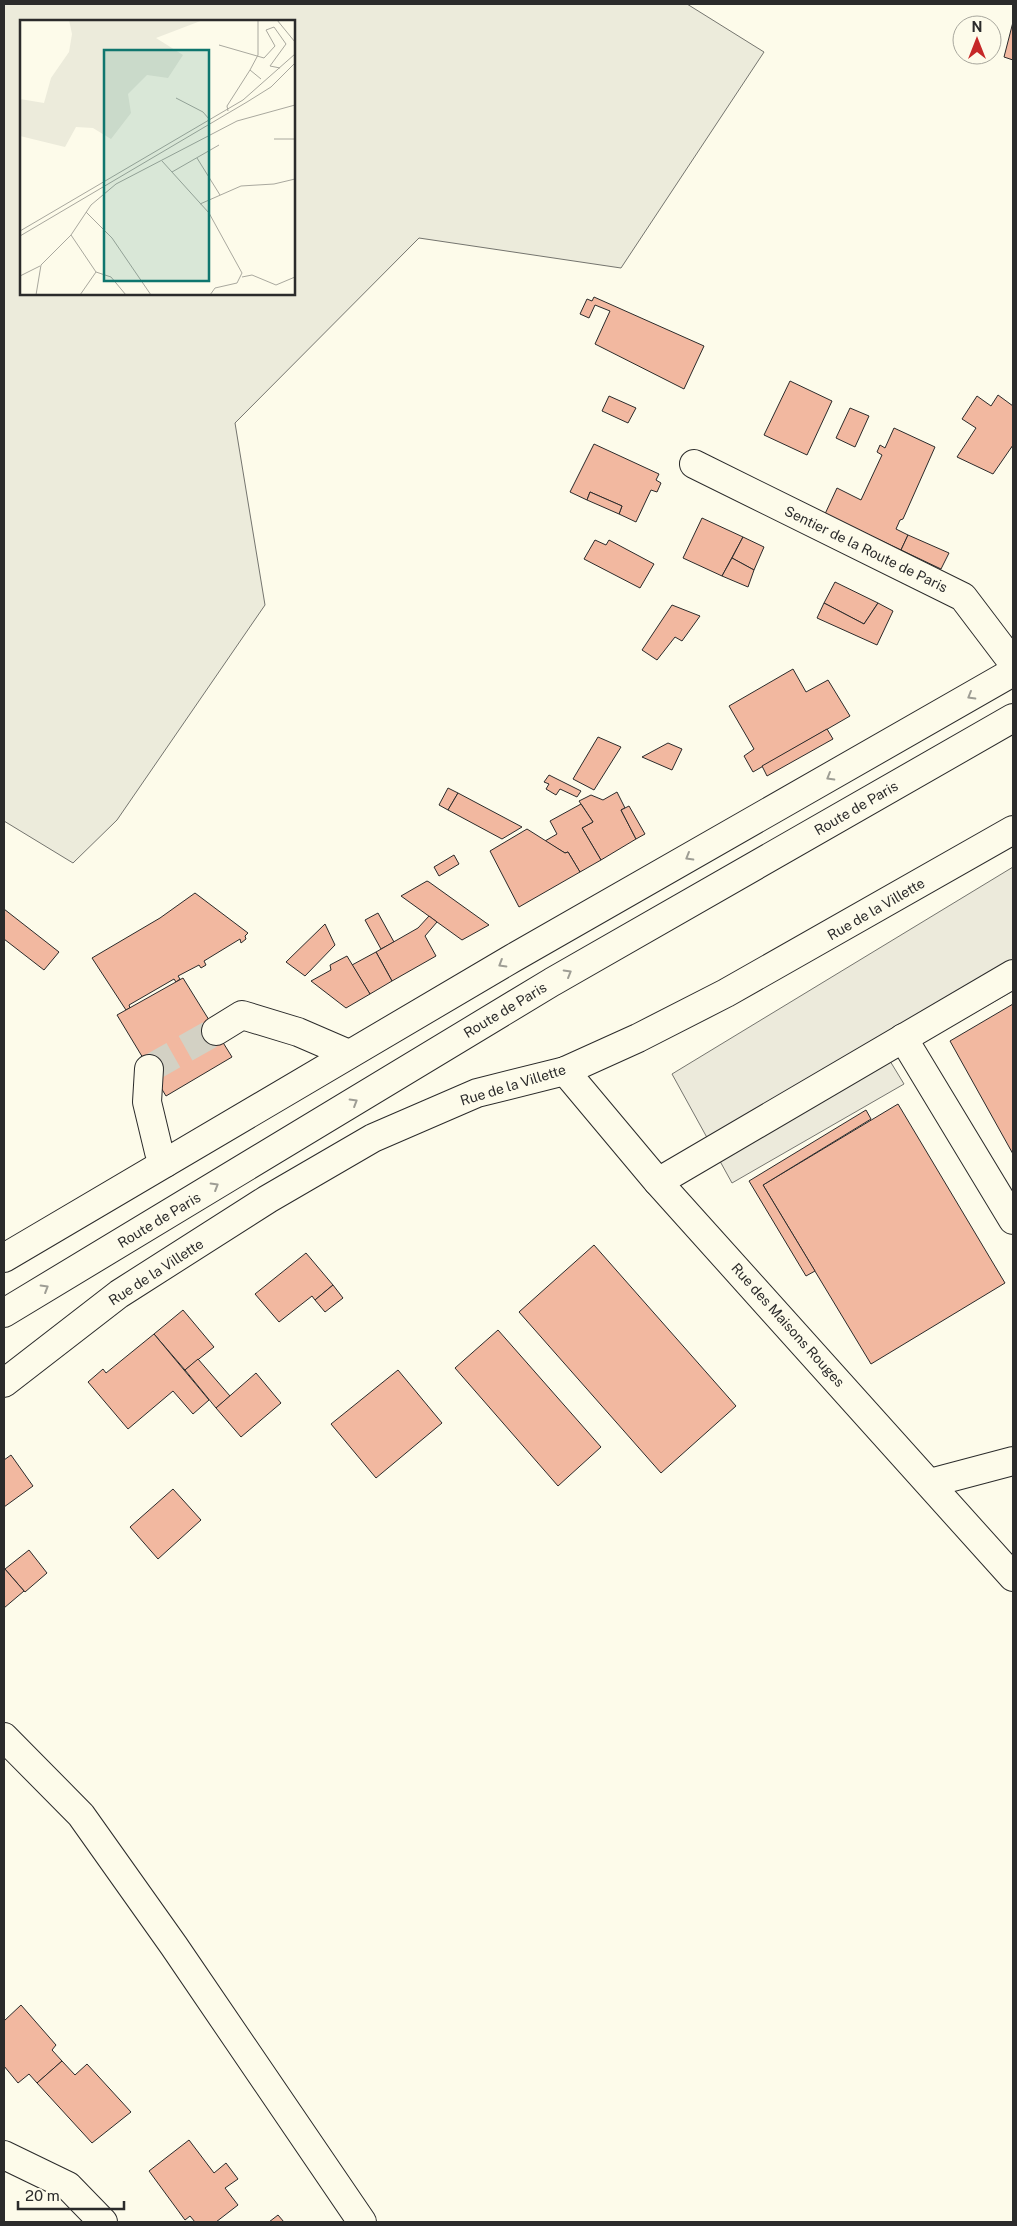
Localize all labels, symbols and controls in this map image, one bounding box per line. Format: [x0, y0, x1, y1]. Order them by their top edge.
north arrow [952, 15, 1002, 65]
text: N [972, 19, 982, 35]
inset map [20, 20, 295, 295]
street label: Sentier de la Route de Paris [782, 503, 950, 595]
one-way arrow [967, 690, 976, 700]
one-way arrow [826, 771, 835, 781]
street label: Route de Paris [811, 778, 901, 838]
one-way arrow [685, 851, 694, 861]
street label: Rue de la Villette [825, 875, 927, 943]
one-way arrow [498, 958, 507, 968]
one-way arrow [563, 970, 572, 980]
street label: Route de Paris [461, 979, 549, 1041]
street label: Rue de la Villette [458, 1061, 568, 1109]
one-way arrow [348, 1098, 357, 1108]
one-way arrow [209, 1182, 218, 1192]
street label: Route de Paris [115, 1189, 203, 1251]
street label: Rue de la Villette [106, 1235, 206, 1309]
street label: Rue des Maisons Rouges [728, 1260, 848, 1390]
one-way arrow [40, 1284, 49, 1294]
scale bar [18, 2178, 124, 2210]
text: 20 m [25, 2187, 60, 2204]

